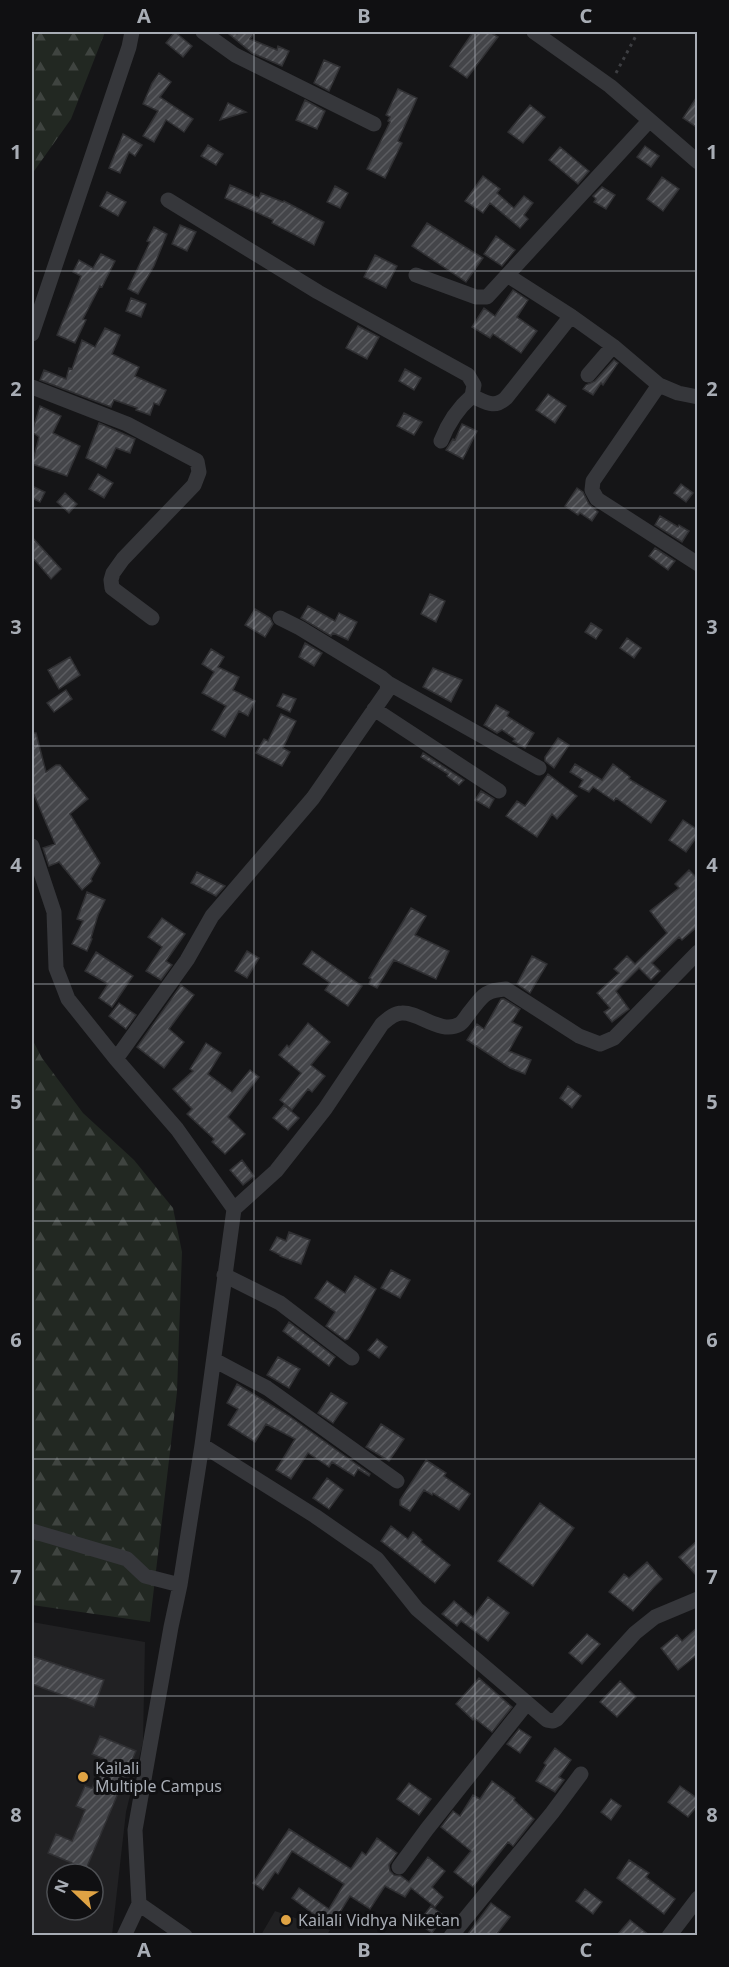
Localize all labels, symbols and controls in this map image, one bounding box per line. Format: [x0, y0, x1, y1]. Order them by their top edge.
text: A [137, 2, 151, 29]
text: B [357, 2, 371, 29]
text: C [580, 2, 593, 29]
text: 1 [10, 138, 22, 165]
text: 1 [706, 138, 718, 165]
text: 2 [10, 375, 22, 402]
text: 2 [706, 375, 718, 402]
text: 3 [10, 613, 22, 640]
text: 3 [706, 613, 718, 640]
text: 4 [10, 851, 22, 878]
text: 4 [706, 851, 718, 878]
text: 5 [10, 1088, 22, 1115]
text: 5 [706, 1088, 718, 1115]
text: 6 [10, 1326, 22, 1353]
text: 6 [706, 1326, 718, 1353]
text: 7 [10, 1563, 22, 1590]
text: 7 [706, 1563, 718, 1590]
place label: Kailali Multiple Campus [95, 1757, 222, 1797]
marker: Kailali Multiple Campus [76, 1770, 90, 1784]
text: 8 [10, 1801, 22, 1828]
text: 8 [706, 1801, 718, 1828]
north arrow [45, 1862, 105, 1922]
text: N [49, 1876, 74, 1896]
place label: Kailali Vidhya Niketan [298, 1909, 460, 1931]
marker: Kailali Vidhya Niketan [279, 1913, 293, 1927]
text: A [137, 1936, 151, 1963]
text: B [357, 1936, 371, 1963]
text: C [580, 1936, 593, 1963]

